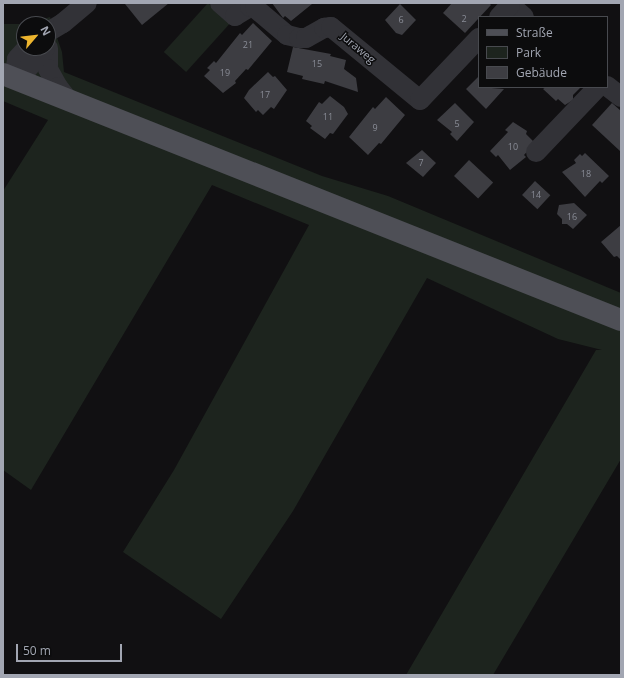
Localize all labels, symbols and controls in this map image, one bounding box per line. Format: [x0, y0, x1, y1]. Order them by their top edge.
house number: 2 [461, 14, 467, 24]
house number: 6 [398, 15, 404, 25]
north arrow [16, 16, 56, 56]
legend [478, 16, 608, 88]
text: N [37, 23, 55, 38]
text: Straße [516, 24, 553, 41]
street label: Juraweg [338, 30, 378, 66]
house number: 21 [243, 40, 253, 50]
text: Park [516, 44, 541, 61]
house number: 15 [312, 59, 322, 69]
text: Gebäude [516, 64, 567, 81]
house number: 19 [220, 68, 230, 78]
house number: 17 [260, 90, 270, 100]
house number: 11 [323, 112, 333, 122]
house number: 5 [454, 119, 460, 129]
house number: 9 [372, 123, 378, 133]
house number: 10 [508, 142, 518, 152]
house number: 7 [418, 158, 424, 168]
house number: 18 [581, 169, 591, 179]
house number: 14 [531, 190, 541, 200]
house number: 16 [567, 212, 577, 222]
scale bar [18, 636, 124, 662]
text: 50 m [23, 642, 51, 659]

